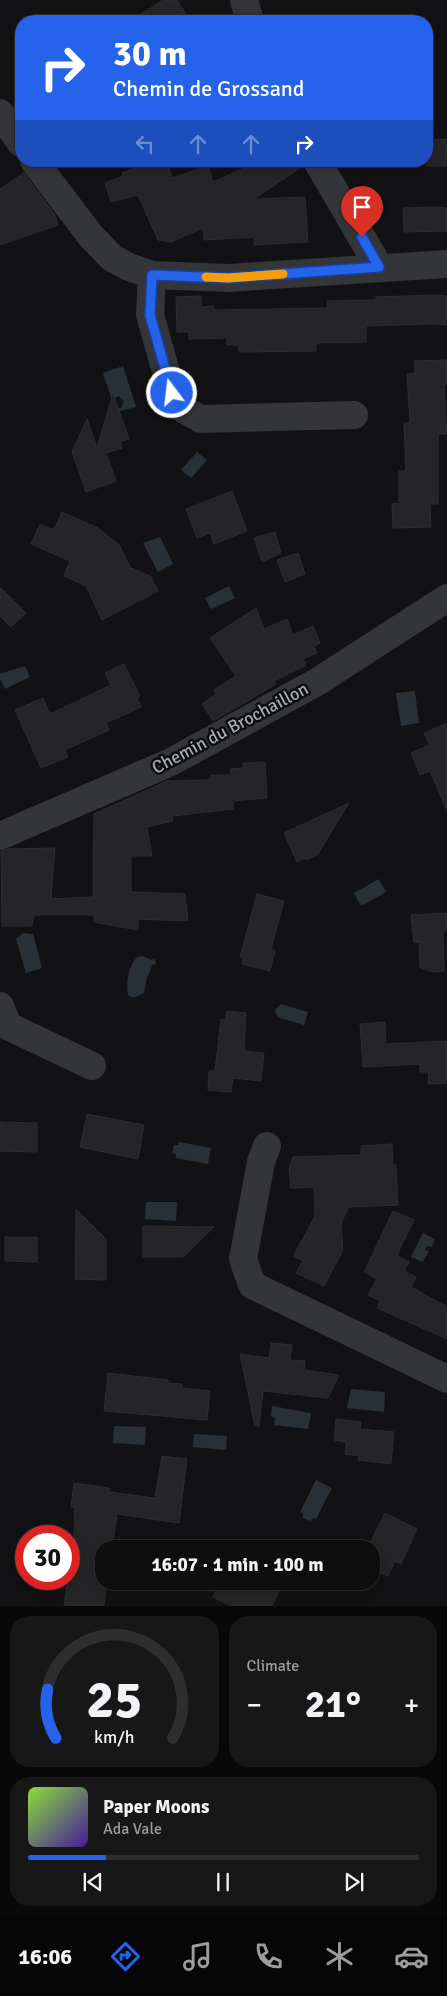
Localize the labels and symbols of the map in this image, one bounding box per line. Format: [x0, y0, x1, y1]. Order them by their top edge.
pin [341, 186, 383, 237]
position arrow [145, 366, 197, 418]
street label: Chemin du Brochaillon [148, 677, 312, 779]
speed limit sign: 30 [15, 1525, 80, 1590]

